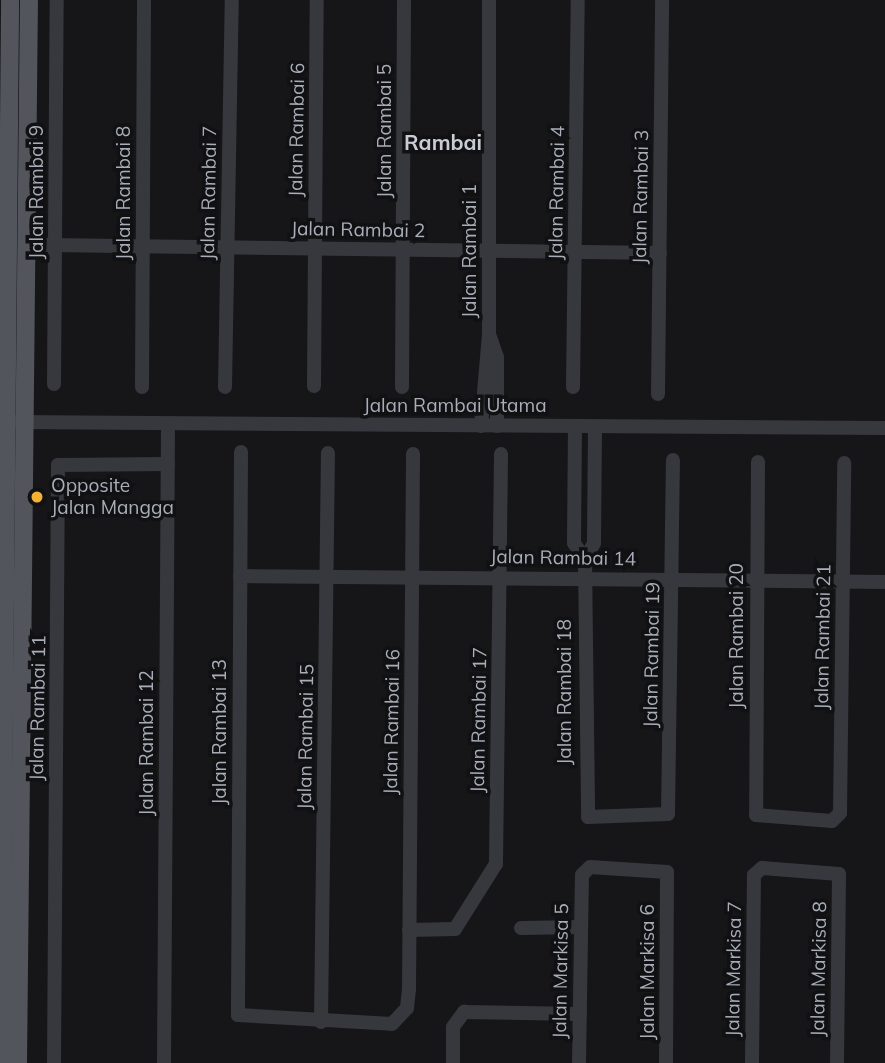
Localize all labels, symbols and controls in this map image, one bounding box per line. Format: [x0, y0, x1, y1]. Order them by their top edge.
street label: Jalan Rambai 6 [284, 63, 310, 197]
street label: Jalan Rambai 5 [374, 64, 396, 198]
street label: Jalan Rambai 9 [26, 125, 48, 259]
street label: Jalan Rambai 8 [113, 126, 135, 260]
street label: Jalan Rambai 7 [196, 126, 222, 260]
street label: Jalan Rambai 4 [544, 126, 570, 260]
district label: Rambai [404, 129, 482, 155]
street label: Jalan Rambai 3 [628, 130, 654, 264]
street label: Jalan Rambai 1 [459, 184, 481, 318]
street label: Jalan Rambai 2 [291, 217, 425, 243]
street label: Jalan Rambai Utama [363, 395, 547, 417]
place label: Opposite Jalan Mangga [51, 475, 174, 519]
marker: Opposite Jalan Mangga [29, 489, 45, 505]
street label: Jalan Rambai 14 [490, 545, 636, 571]
street label: Jalan Rambai 20 [726, 563, 748, 709]
street label: Jalan Rambai 21 [810, 564, 836, 710]
street label: Jalan Rambai 19 [639, 582, 665, 728]
street label: Jalan Rambai 18 [554, 619, 576, 765]
street label: Jalan Rambai 11 [25, 635, 51, 781]
street label: Jalan Rambai 17 [466, 647, 492, 793]
street label: Jalan Rambai 16 [379, 649, 405, 795]
street label: Jalan Rambai 13 [209, 659, 231, 805]
street label: Jalan Rambai 15 [293, 664, 319, 810]
street label: Jalan Rambai 12 [136, 670, 158, 816]
street label: Jalan Markisa 7 [721, 901, 747, 1037]
street label: Jalan Markisa 8 [806, 901, 832, 1037]
street label: Jalan Markisa 5 [548, 903, 574, 1039]
street label: Jalan Markisa 6 [637, 904, 659, 1040]

